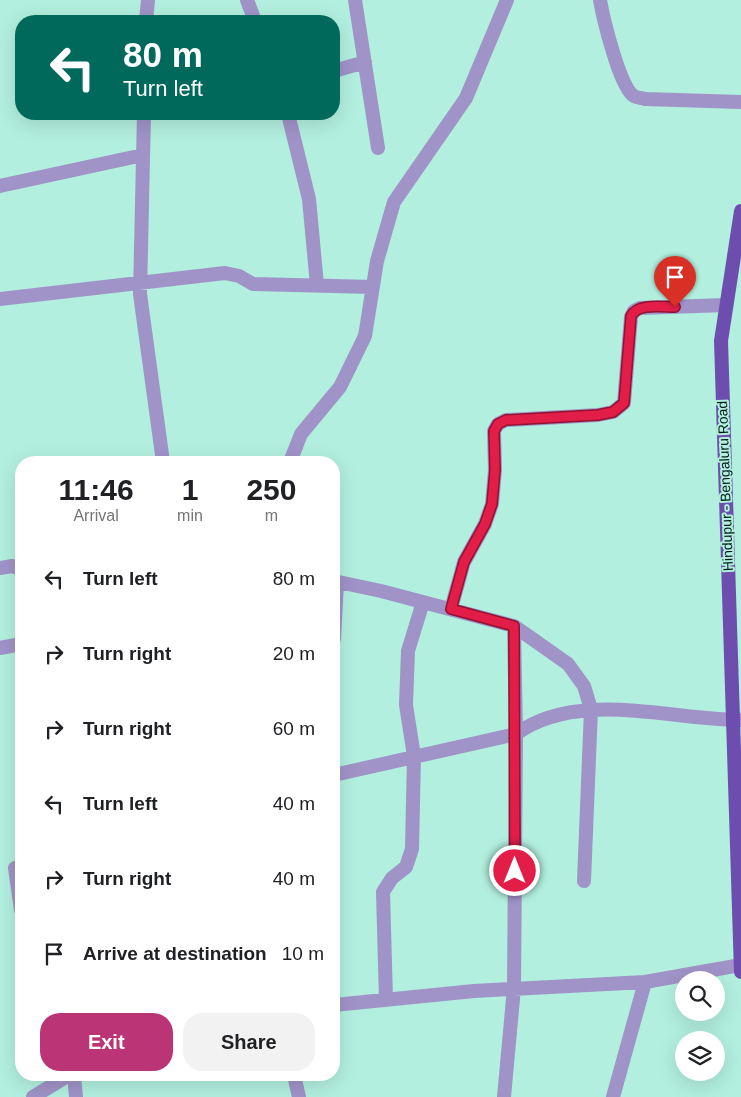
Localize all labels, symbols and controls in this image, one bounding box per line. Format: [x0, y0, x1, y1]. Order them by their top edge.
icon: left [40, 35, 105, 100]
text: 80 m [123, 35, 203, 74]
text: Turn left [123, 76, 203, 101]
pin [654, 256, 696, 307]
icon: arrive [661, 263, 689, 291]
street label: Hindupur - Bengaluru Road [714, 401, 736, 571]
text: 11:46 [59, 473, 134, 506]
text: 1 [182, 473, 198, 506]
text: 250 [246, 473, 296, 506]
text: Arrival [73, 507, 119, 524]
text: min [177, 507, 203, 524]
text: m [265, 507, 278, 524]
icon: left [40, 565, 68, 593]
text: Turn left [83, 568, 158, 589]
text: 80 m [273, 568, 315, 589]
icon: right [40, 640, 68, 668]
text: Turn right [83, 643, 171, 664]
text: 20 m [273, 643, 315, 664]
icon: right [40, 715, 68, 743]
text: Turn right [83, 718, 171, 739]
text: 60 m [273, 718, 315, 739]
icon: left [40, 790, 68, 818]
text: Turn left [83, 793, 158, 814]
text: 40 m [273, 793, 315, 814]
position arrow [488, 844, 540, 896]
icon: right [40, 865, 68, 893]
text: Turn right [83, 868, 171, 889]
text: 40 m [273, 868, 315, 889]
icon: arrive [40, 940, 68, 968]
text: Arrive at destination [83, 943, 267, 964]
text: 10 m [282, 943, 324, 964]
map controls [675, 971, 725, 1081]
button: search [675, 971, 725, 1021]
button: Exit [40, 1013, 173, 1071]
button: Share [183, 1013, 315, 1071]
button: layers [675, 1031, 725, 1081]

